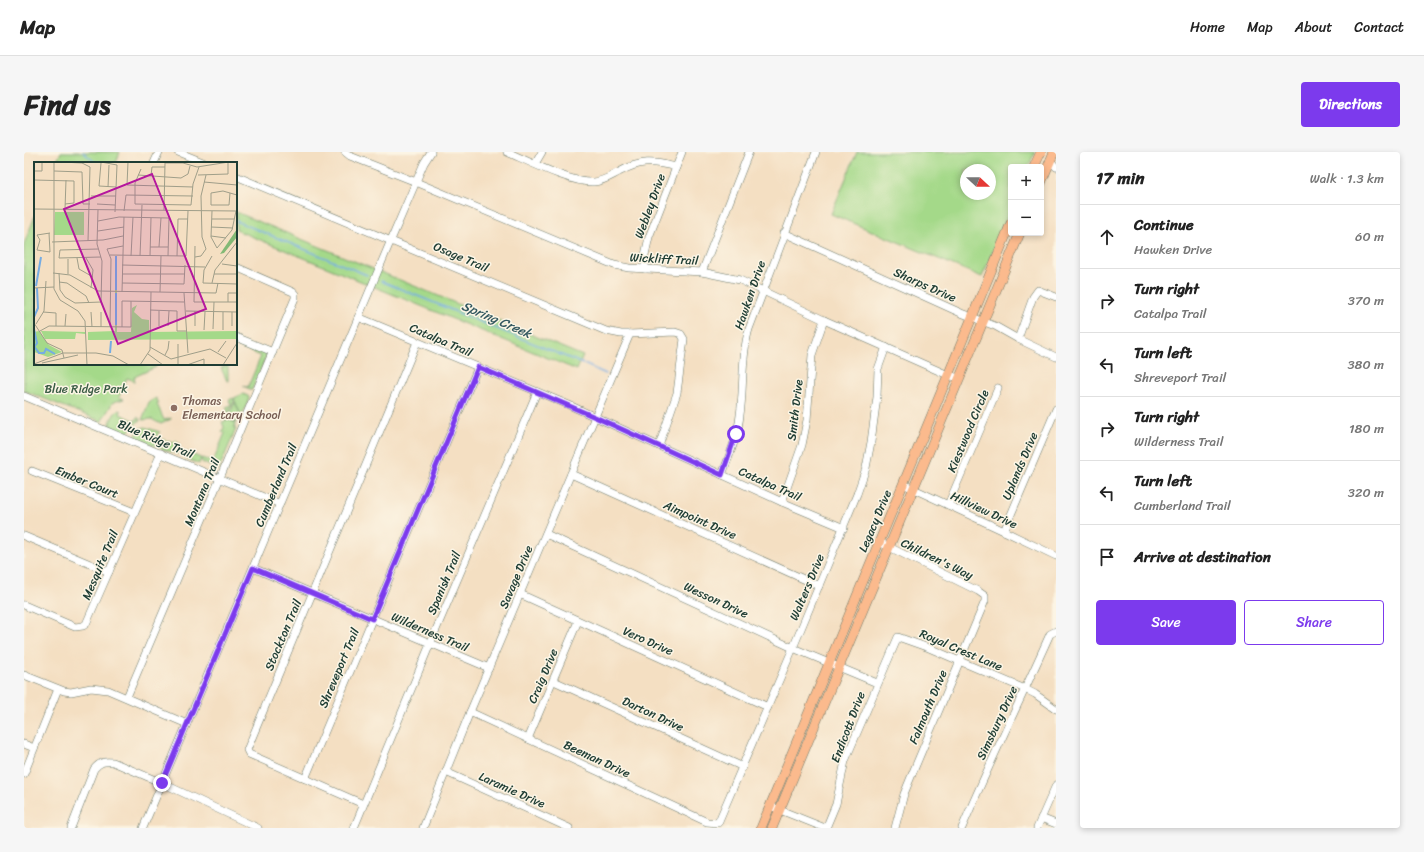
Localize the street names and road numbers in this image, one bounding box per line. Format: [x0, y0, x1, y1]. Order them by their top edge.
street label: Webley Drive [628, 170, 672, 242]
street label: Osage Trail [430, 235, 493, 279]
street label: Wickliff Trail [629, 246, 699, 272]
street label: Hawken Drive [728, 257, 772, 333]
street label: Sharps Drive [890, 261, 960, 309]
street label: Catalpa Trail [406, 317, 477, 363]
street label: Smith Drive [780, 378, 810, 442]
street label: Kiestwood Circle [941, 386, 995, 476]
street label: Blue Ridge Trail [114, 413, 198, 465]
street label: Uplands Drive [996, 428, 1044, 504]
street label: Cumberland Trail [248, 439, 304, 530]
street label: Montana Trail [178, 454, 227, 530]
street label: Ember Court [52, 459, 122, 505]
street label: Catalpa Trail [735, 460, 806, 508]
street label: Hillview Drive [947, 485, 1021, 535]
street label: Legacy Drive [852, 486, 898, 556]
street label: Aimpoint Drive [659, 494, 740, 546]
street label: Mesquite Trail [75, 526, 125, 604]
street label: Children's Way [897, 532, 978, 586]
street label: Savage Drive [493, 542, 539, 612]
street label: Spanish Trail [421, 547, 467, 618]
street label: Walters Drive [783, 550, 831, 624]
street label: Wesson Drive [680, 575, 752, 625]
street label: Stockton Trail [258, 595, 308, 674]
street label: Wilderness Trail [388, 606, 473, 658]
street label: Vero Drive [619, 620, 677, 662]
street label: Royal Crest Lane [916, 623, 1006, 677]
street label: Shreveport Trail [312, 624, 366, 711]
street label: Craig Drive [522, 645, 564, 707]
street label: Falmouth Drive [902, 666, 954, 748]
street label: Simsbury Drive [970, 682, 1024, 764]
street label: Endicott Drive [824, 688, 872, 766]
street label: Darton Drive [618, 690, 688, 738]
street label: Beeman Drive [560, 734, 634, 784]
street label: Laramie Drive [475, 765, 549, 815]

